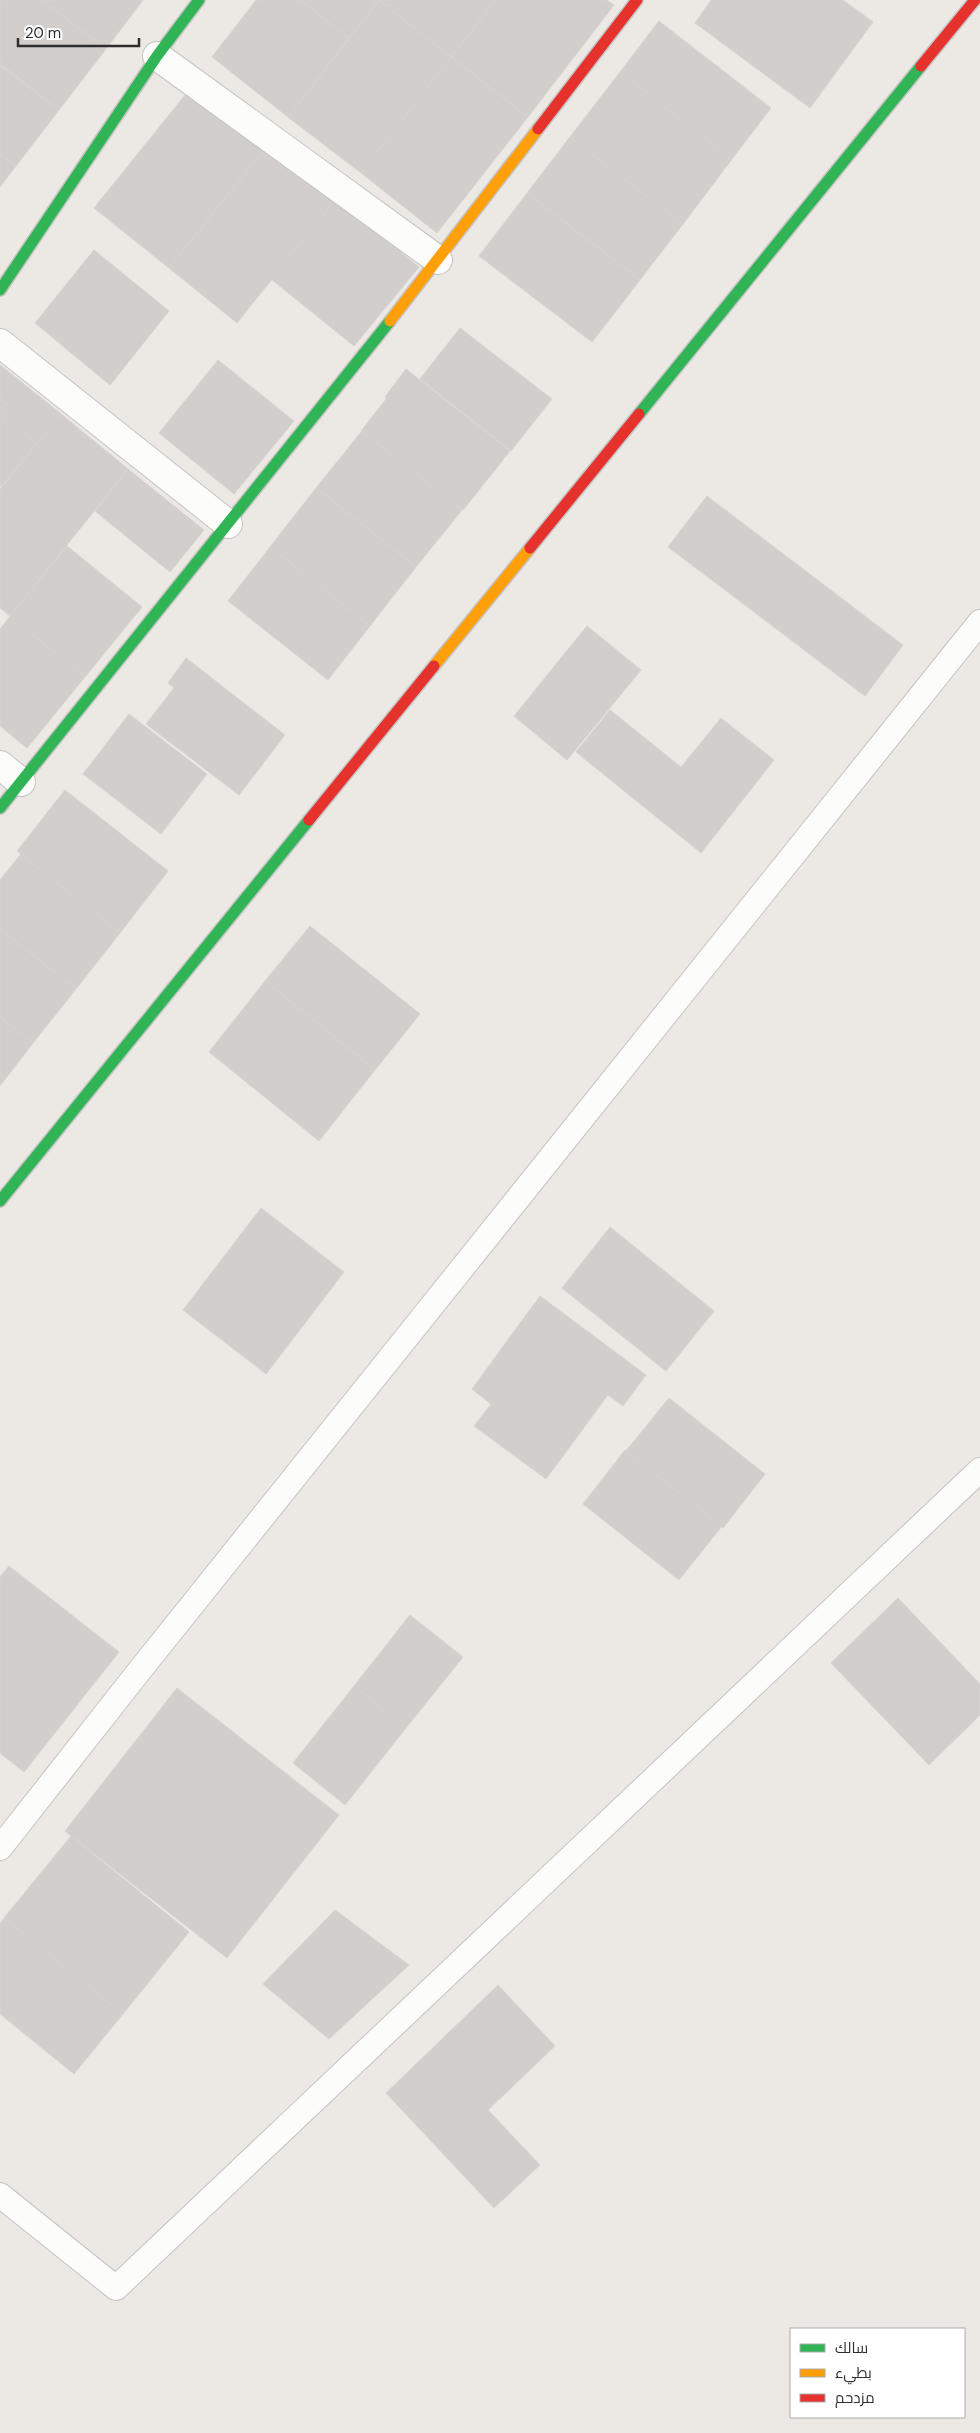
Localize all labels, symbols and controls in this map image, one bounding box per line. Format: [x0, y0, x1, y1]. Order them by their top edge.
scale bar [18, 15, 139, 47]
text: 20 m [25, 23, 61, 43]
legend [790, 2328, 965, 2418]
text: سالك [835, 2338, 868, 2358]
text: بطيء [835, 2363, 872, 2385]
text: مزدحم [835, 2388, 875, 2408]

